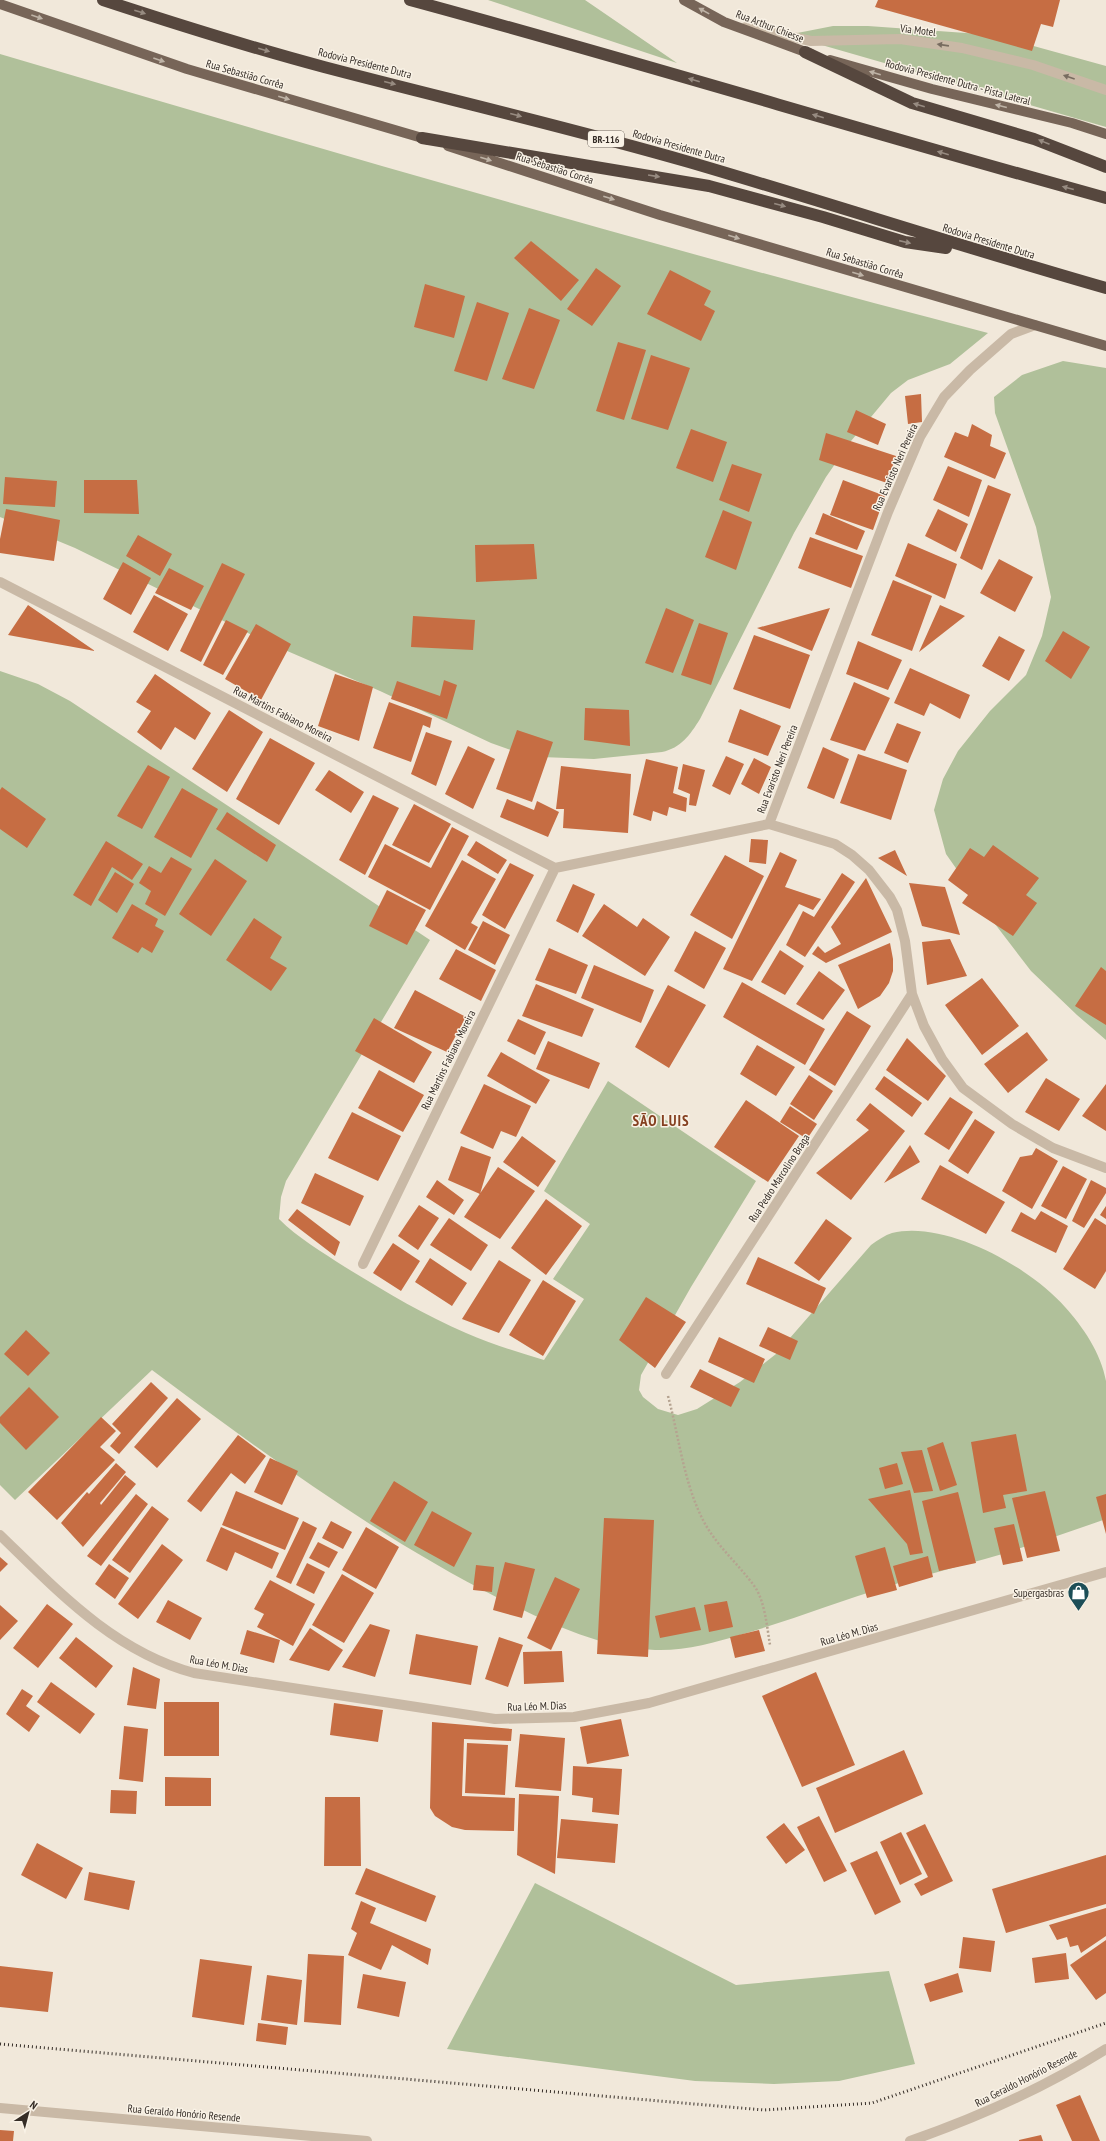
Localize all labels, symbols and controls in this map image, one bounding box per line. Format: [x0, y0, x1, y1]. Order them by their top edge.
one-way arrow [698, 7, 710, 14]
street label: Rua Arthur Chiesse [734, 7, 806, 46]
one-way arrow [134, 9, 146, 15]
one-way arrow [31, 14, 43, 20]
street label: Via Motel [898, 21, 937, 39]
one-way arrow [937, 42, 949, 48]
street label: Rodovia Presidente Dutra [317, 45, 413, 81]
one-way arrow [259, 47, 271, 53]
street label: Rua Sebastião Corrêa [204, 56, 286, 92]
street label: Rodovia Presidente Dutra - Pista Lateral [884, 56, 1033, 108]
one-way arrow [154, 57, 166, 63]
one-way arrow [869, 69, 881, 75]
one-way arrow [1063, 74, 1075, 80]
one-way arrow [687, 77, 699, 83]
one-way arrow [384, 80, 396, 86]
one-way arrow [278, 95, 290, 101]
one-way arrow [913, 102, 925, 108]
one-way arrow [995, 102, 1007, 108]
one-way arrow [510, 112, 522, 118]
one-way arrow [812, 113, 824, 119]
street label: Rodovia Presidente Dutra [631, 126, 727, 166]
road number: BR-116 [588, 131, 624, 147]
one-way arrow [1037, 139, 1049, 145]
street label: Rua Sebastião Corrêa [515, 149, 595, 187]
one-way arrow [937, 150, 949, 156]
one-way arrow [480, 156, 492, 162]
one-way arrow [648, 173, 660, 179]
one-way arrow [1062, 185, 1074, 191]
one-way arrow [604, 196, 616, 202]
one-way arrow [775, 202, 787, 208]
street label: Rodovia Presidente Dutra [941, 220, 1037, 262]
one-way arrow [728, 234, 740, 240]
one-way arrow [899, 239, 911, 245]
street label: Rua Sebastião Corrêa [825, 245, 905, 281]
one-way arrow [852, 271, 864, 277]
street label: Rua Evaristo Neri Pereira [869, 421, 921, 513]
street label: Rua Martins Fabiano Moreira [231, 683, 335, 745]
street label: Rua Evaristo Neri Pereira [754, 723, 800, 815]
street label: Rua Martins Fabiano Moreira [418, 1008, 478, 1112]
district label: SÃO LUIS [632, 1111, 690, 1130]
street label: Rua Pedro Marcolino Braga [745, 1131, 813, 1225]
shop icon: Supergasbras [1066, 1580, 1092, 1613]
place label: Supergasbras [1013, 1586, 1064, 1600]
street label: Rua Léo M. Dias [819, 1619, 880, 1649]
street label: Rua Léo M. Dias [189, 1652, 250, 1676]
street label: Rua Léo M. Dias [507, 1698, 567, 1714]
street label: Rua Geraldo Honório Resende [972, 2046, 1080, 2110]
north arrow [8, 2093, 48, 2133]
text: N [27, 2097, 40, 2112]
street label: Rua Geraldo Honório Resende [127, 2101, 241, 2125]

